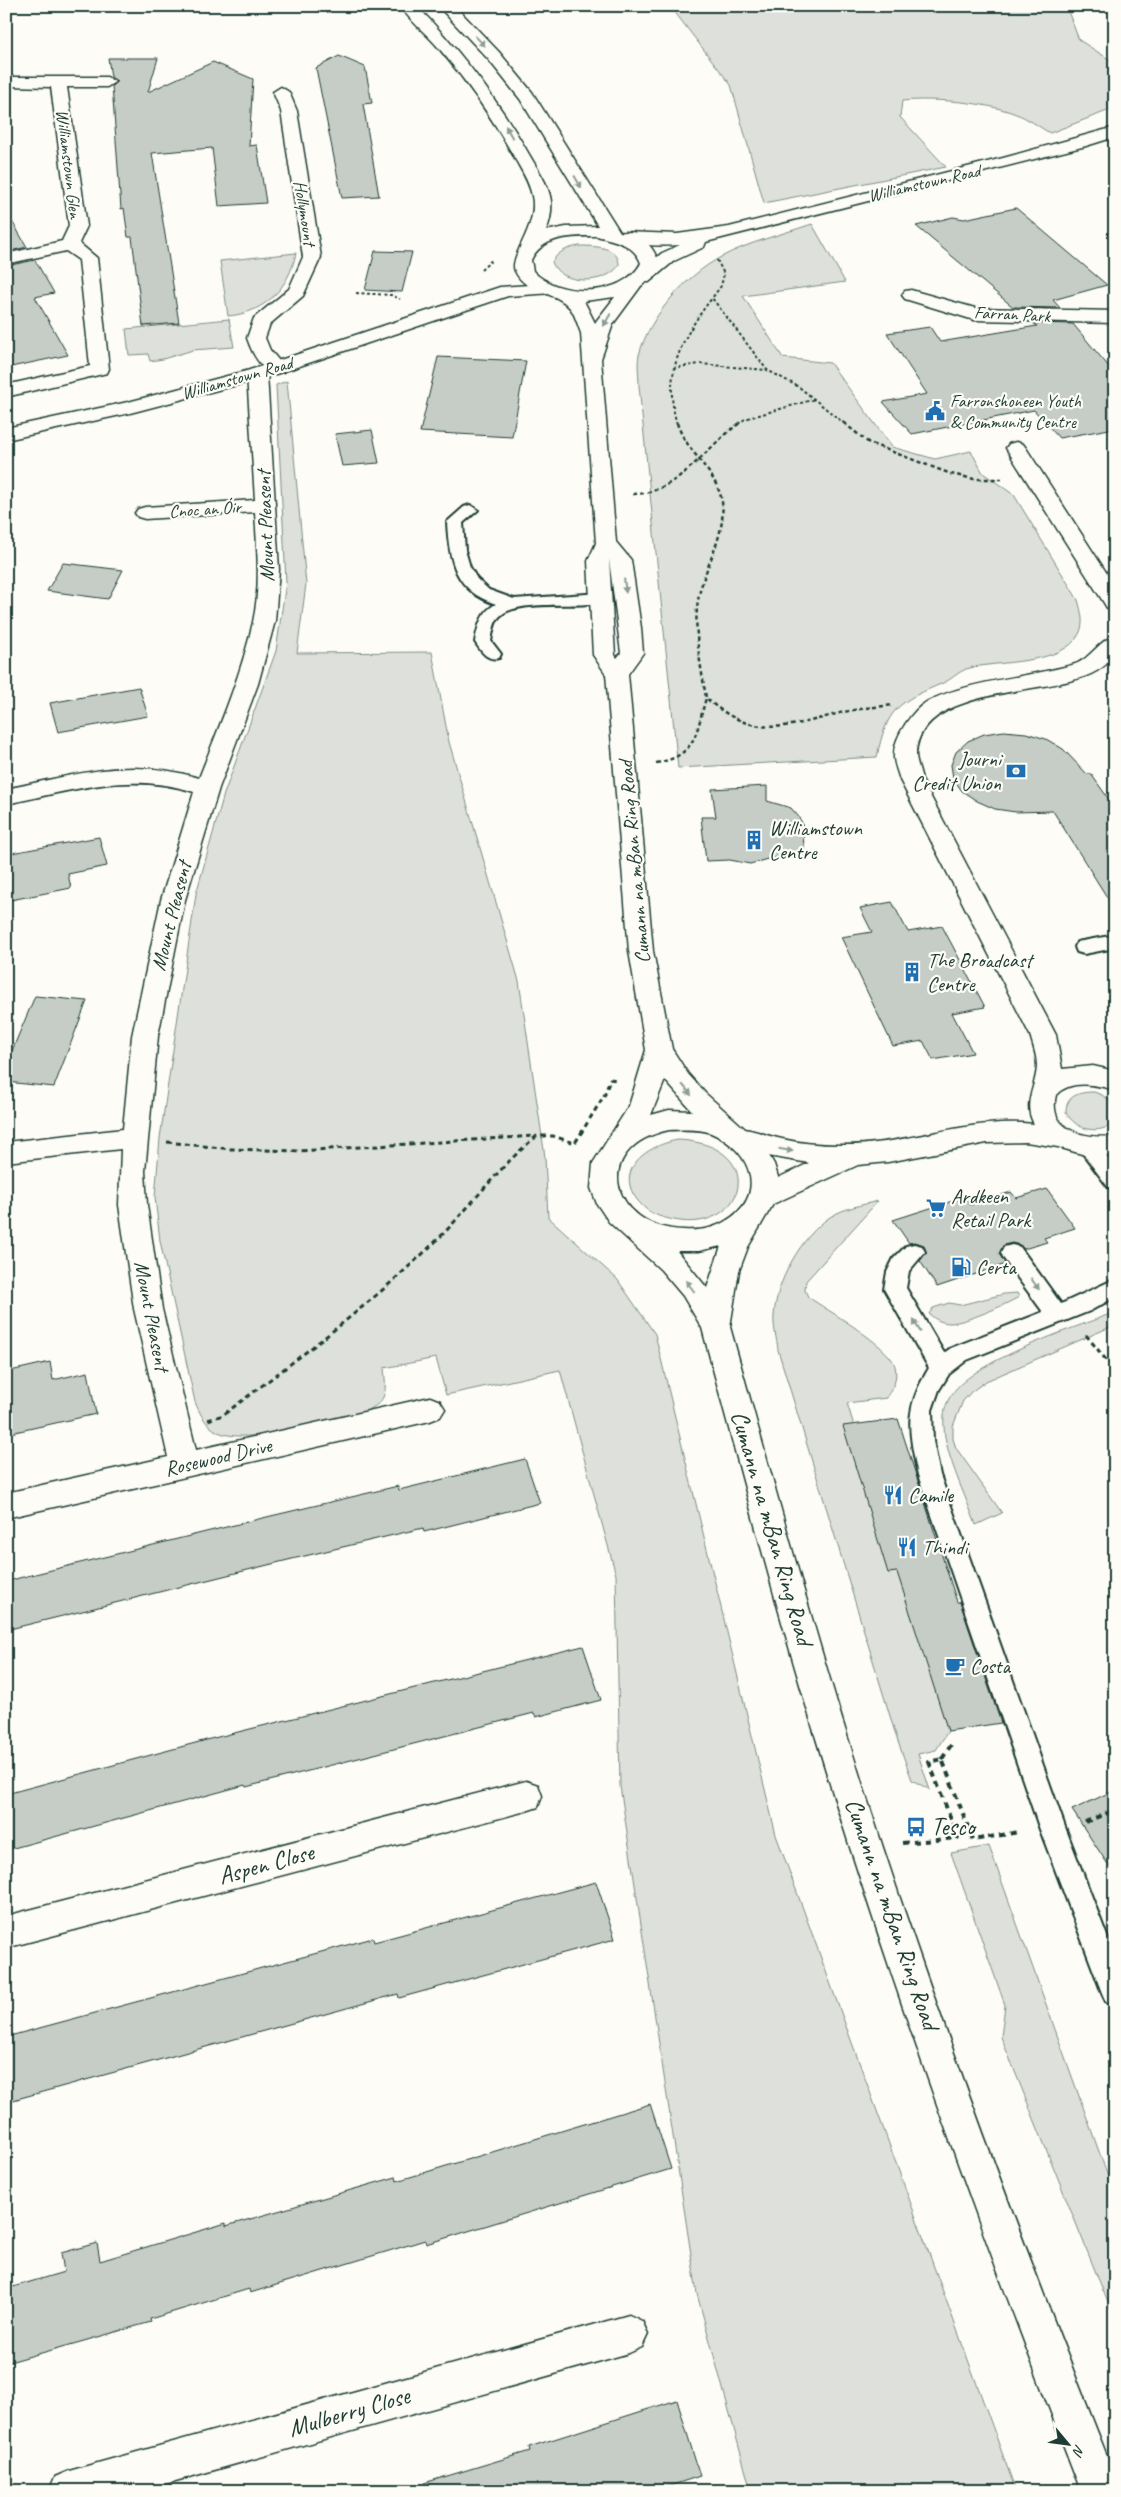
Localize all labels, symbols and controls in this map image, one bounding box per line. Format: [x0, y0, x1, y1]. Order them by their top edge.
one-way arrow [474, 34, 486, 46]
street label: Williamstown Glen [51, 108, 87, 221]
one-way arrow [505, 124, 513, 139]
street label: Williamstown Road [866, 159, 985, 207]
one-way arrow [574, 176, 583, 189]
street label: Hollymount [289, 179, 321, 250]
street label: Farran Park [973, 301, 1052, 327]
one-way arrow [602, 313, 611, 326]
street label: Williamstown Road [179, 351, 298, 404]
place label: Farronshoneen Youth & Community Centre [950, 390, 1082, 433]
public building icon: Farronshoneen Youth & Community Centre [924, 400, 946, 422]
street label: Mount Pleasent [250, 467, 280, 582]
street label: Cnoc an Óir [168, 495, 244, 522]
one-way arrow [621, 578, 629, 594]
place label: Journi Credit Union [912, 746, 1004, 796]
street label: Cumann na mBan Ring Road [612, 757, 656, 965]
bank icon: Journi Credit Union [1005, 760, 1027, 782]
place label: Williamstown Centre [769, 815, 862, 865]
building icon: Williamstown Centre [743, 829, 765, 851]
street label: Mount Pleasent [145, 856, 198, 973]
place label: The Broadcast Centre [927, 947, 1035, 997]
building icon: The Broadcast Centre [901, 961, 923, 983]
one-way arrow [681, 1083, 693, 1095]
one-way arrow [779, 1146, 795, 1154]
place label: Ardkeen Retail Park [951, 1183, 1032, 1233]
supermarket icon: Ardkeen Retail Park [925, 1197, 947, 1219]
place label: Certa [976, 1254, 1017, 1280]
fuel station icon: Certa [950, 1256, 972, 1278]
street label: Mount Pleasent [129, 1259, 176, 1376]
one-way arrow [1030, 1277, 1040, 1291]
one-way arrow [685, 1279, 695, 1293]
one-way arrow [912, 1320, 921, 1333]
street label: Cumann na mBan Ring Road [723, 1407, 822, 1652]
street label: Rosewood Drive [162, 1432, 275, 1482]
place label: Camile [908, 1482, 954, 1508]
restaurant icon: Camile [882, 1484, 904, 1506]
place label: Thindi [922, 1534, 970, 1560]
restaurant icon: Thindi [896, 1536, 918, 1558]
place label: Costa [970, 1653, 1011, 1679]
cafe icon: Costa [944, 1655, 966, 1677]
street label: Cumann na mBan Ring Road [837, 1794, 948, 2037]
place label: Tesco [931, 1811, 978, 1843]
bus stop icon: Tesco [905, 1816, 927, 1838]
street label: Aspen Close [215, 1835, 319, 1892]
street label: Mulberry Close [285, 2379, 415, 2445]
north arrow [1044, 2420, 1094, 2470]
text: N [1068, 2442, 1088, 2460]

